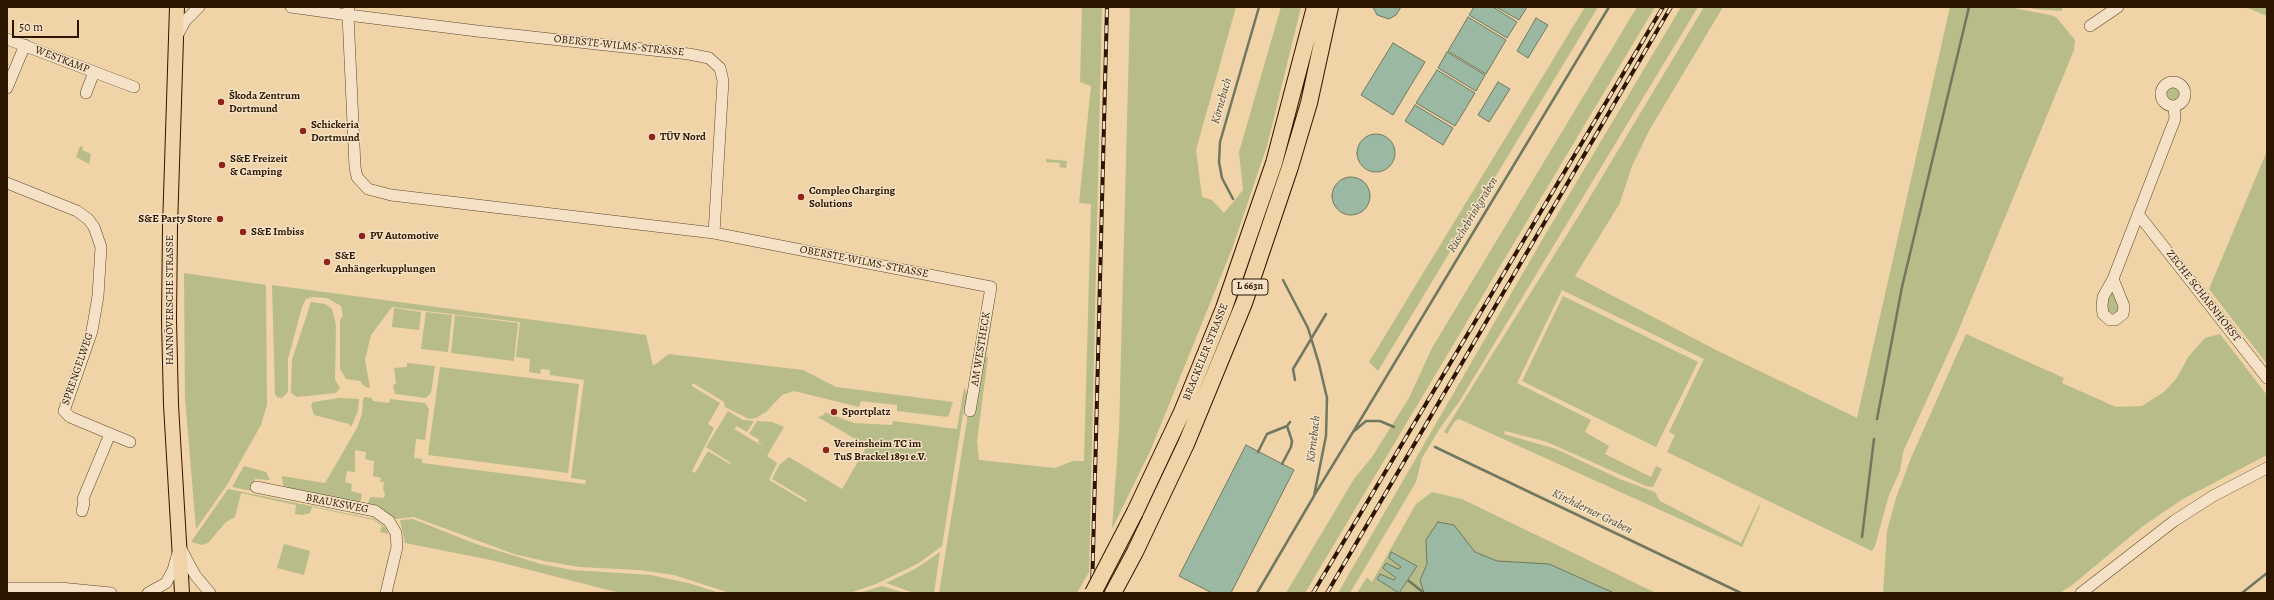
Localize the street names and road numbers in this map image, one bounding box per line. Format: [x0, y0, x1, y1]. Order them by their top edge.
street label: OBERSTE-WILMS-STRASSE [553, 33, 685, 59]
street label: WESTKAMP [33, 44, 91, 76]
street label: HANNÖVERSCHE STRASSE [163, 235, 177, 365]
street label: OBERSTE-WILMS-STRASSE [798, 243, 930, 281]
street label: ZECHE SCHARNHORST [2163, 247, 2243, 345]
road number: L 663n [1232, 279, 1268, 295]
street label: BRACKELER STRASSE [1180, 301, 1232, 403]
street label: AM WESTHECK [969, 311, 993, 387]
street label: SPRENGELWEG [59, 331, 97, 407]
street label: BRAUKSWEG [304, 491, 370, 517]

